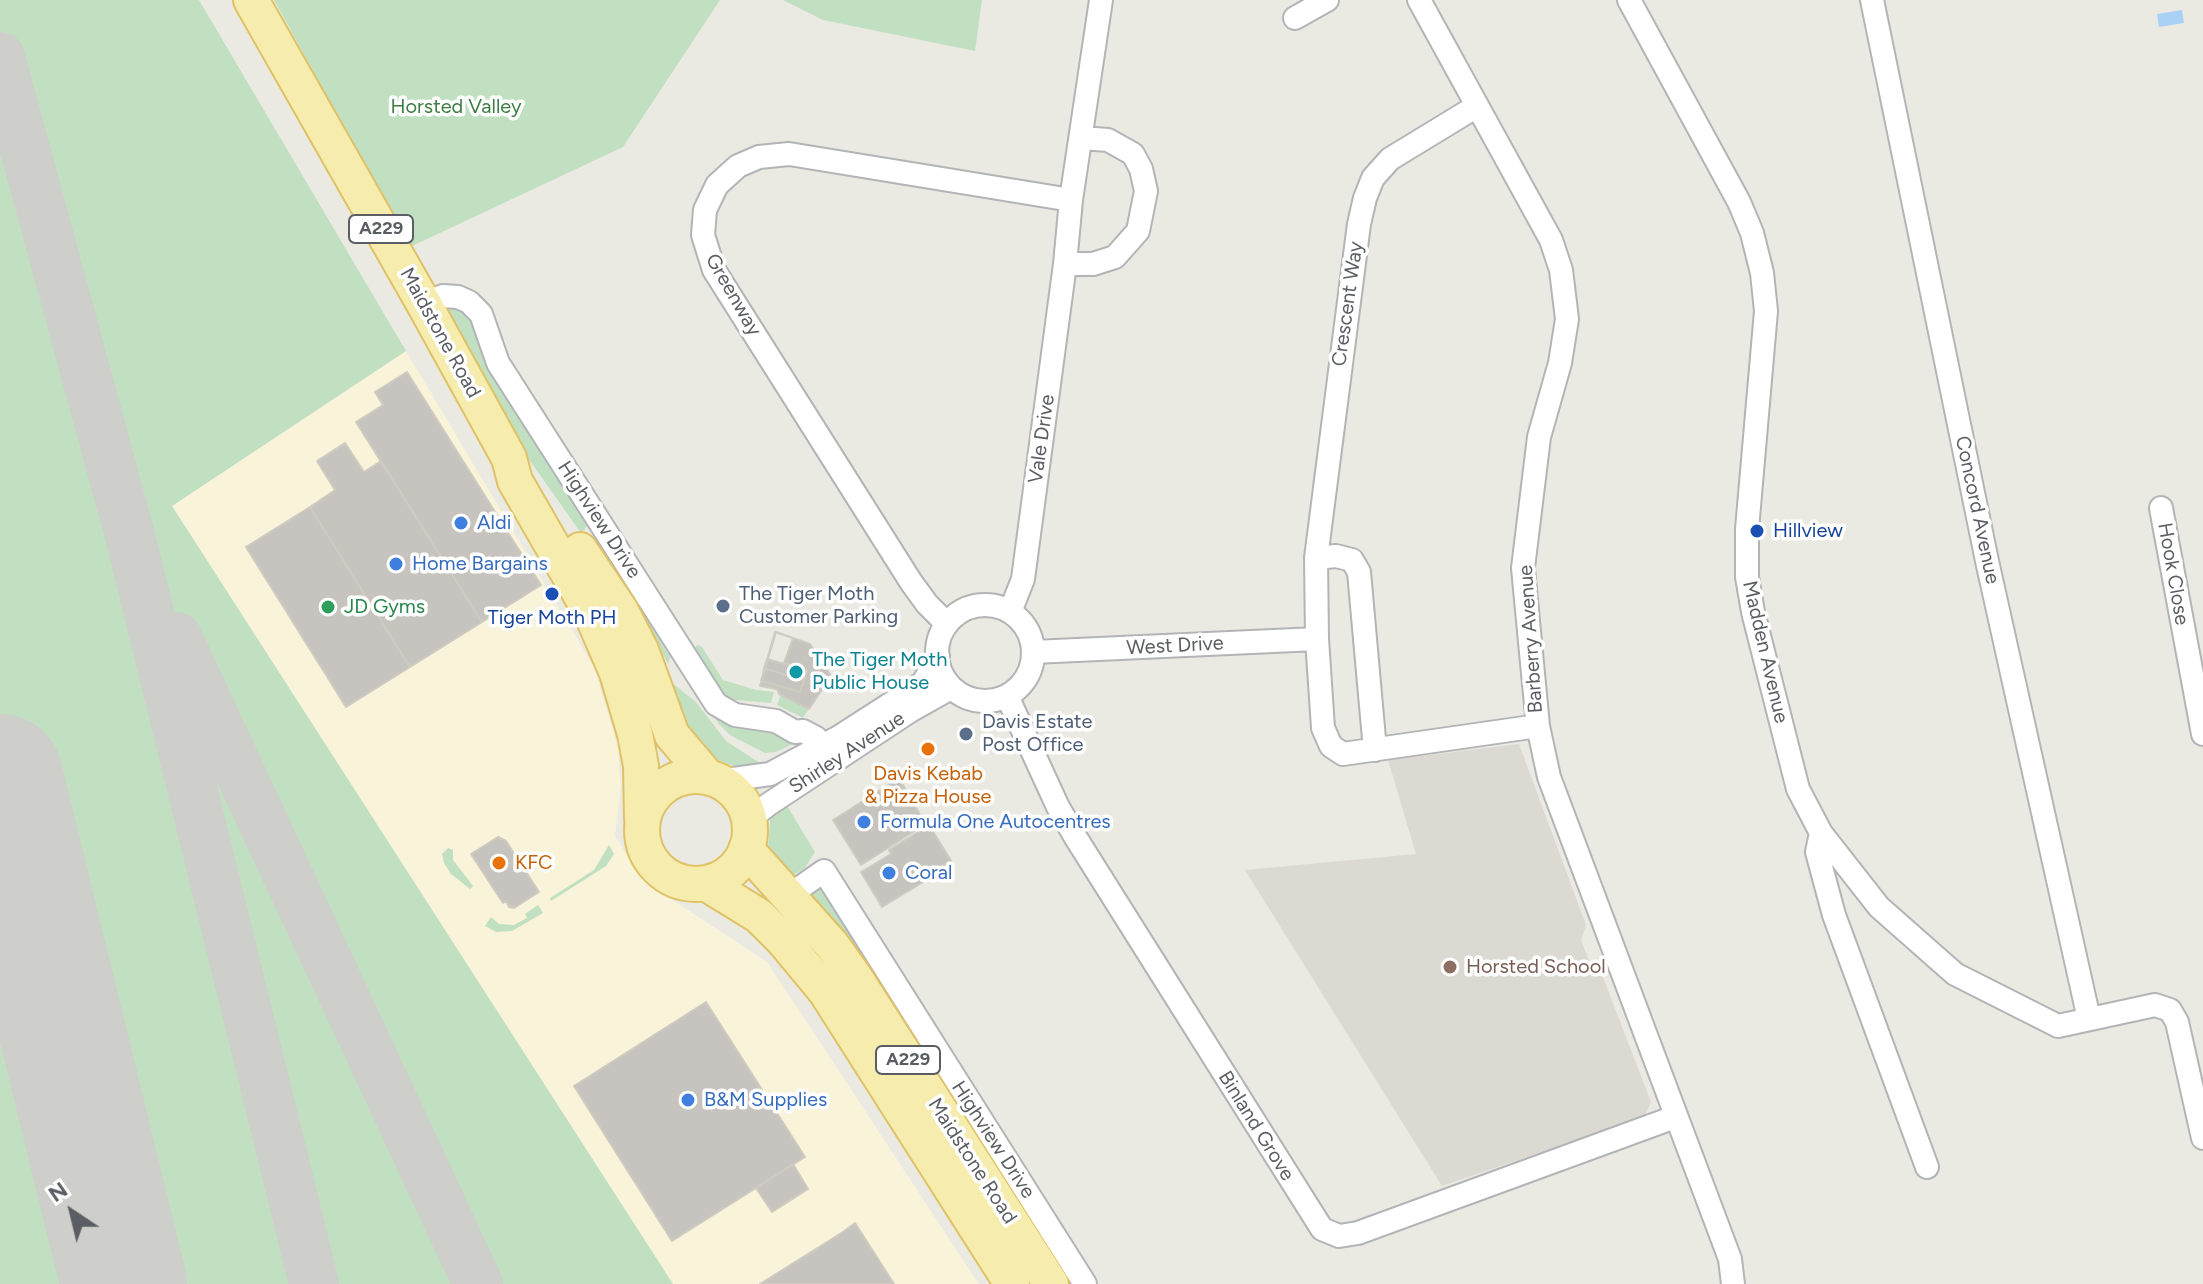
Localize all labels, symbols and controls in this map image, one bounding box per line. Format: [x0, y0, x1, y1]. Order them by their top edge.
park label: Horsted Valley [390, 95, 522, 119]
road number: A229 [349, 215, 413, 243]
street label: Crescent Way [1327, 240, 1369, 368]
street label: Greenway [700, 250, 766, 340]
street label: Maidstone Road [394, 264, 486, 402]
street label: Vale Drive [1024, 393, 1060, 485]
street label: Concord Avenue [1950, 434, 2004, 586]
street label: Highview Drive [552, 457, 646, 583]
place label: Aldi [477, 511, 511, 535]
marker: Aldi [452, 514, 470, 532]
place label: Hillview [1773, 519, 1843, 543]
street label: Hook Close [2152, 521, 2194, 627]
marker: Hillview [1748, 522, 1766, 540]
place label: Home Bargains [412, 552, 548, 576]
marker: Home Bargains [387, 555, 405, 573]
street label: Barberry Avenue [1514, 564, 1548, 714]
street label: Madden Avenue [1737, 579, 1793, 725]
place label: The Tiger Moth Customer Parking [739, 582, 898, 629]
marker: Tiger Moth PH [543, 585, 561, 603]
place label: JD Gyms [344, 595, 425, 619]
marker: The Tiger Moth Customer Parking [714, 597, 732, 615]
marker: JD Gyms [319, 598, 337, 616]
place label: Tiger Moth PH [488, 606, 616, 630]
street label: West Drive [1126, 631, 1224, 661]
place label: The Tiger Moth Public House [812, 648, 947, 695]
marker: The Tiger Moth Public House [787, 663, 805, 681]
street label: Shirley Avenue [785, 707, 909, 799]
place label: Davis Estate Post Office [982, 710, 1092, 757]
marker: Davis Estate Post Office [957, 725, 975, 743]
marker: Davis Kebab & Pizza House [919, 740, 937, 758]
place label: Davis Kebab & Pizza House [865, 762, 991, 809]
place label: Formula One Autocentres [880, 810, 1111, 834]
marker: Formula One Autocentres [855, 813, 873, 831]
place label: KFC [515, 851, 552, 875]
marker: KFC [490, 854, 508, 872]
place label: Coral [905, 861, 952, 885]
marker: Coral [880, 864, 898, 882]
place label: Horsted School [1466, 955, 1606, 979]
marker: Horsted School [1441, 958, 1459, 976]
road number: A229 [876, 1046, 940, 1074]
street label: Binland Grove [1213, 1067, 1299, 1185]
street label: Highview Drive [946, 1077, 1040, 1203]
place label: B&M Supplies [704, 1088, 827, 1112]
marker: B&M Supplies [679, 1091, 697, 1109]
street label: Maidstone Road [922, 1094, 1022, 1228]
north arrow [32, 1172, 112, 1252]
text: N [43, 1176, 73, 1208]

